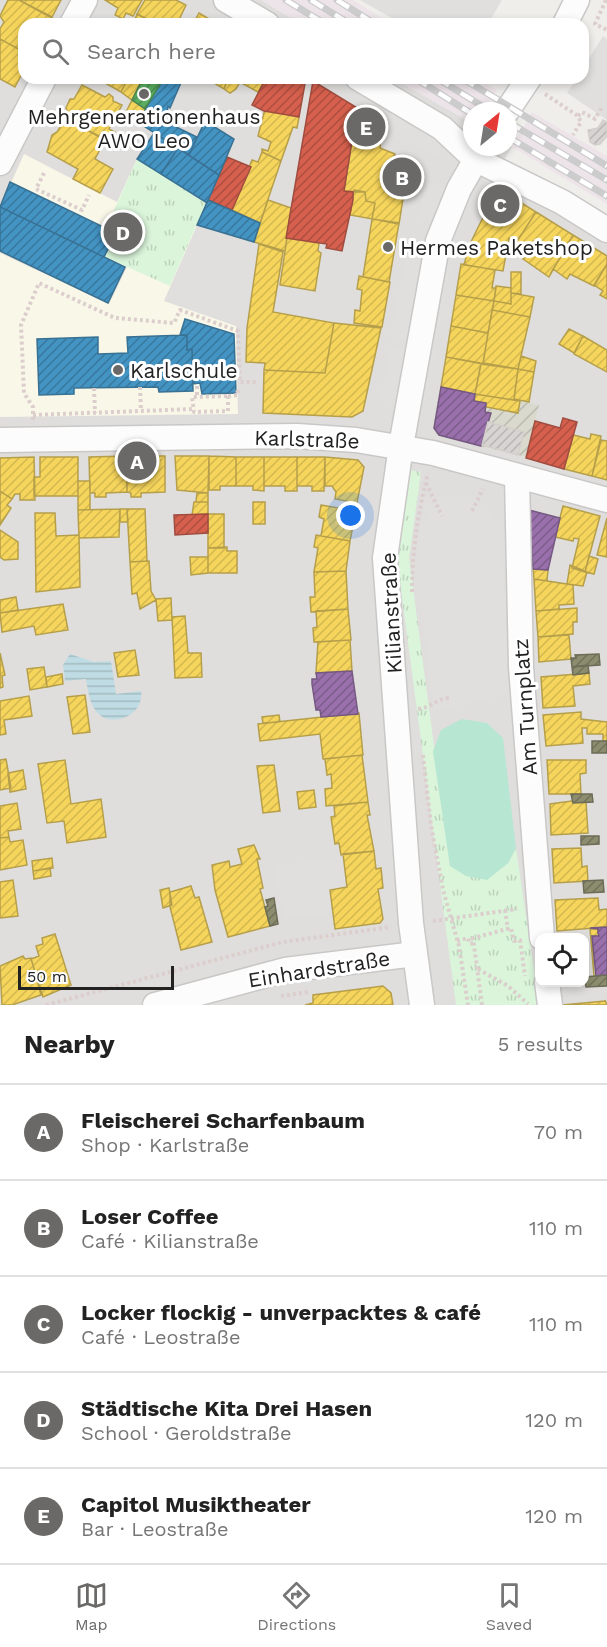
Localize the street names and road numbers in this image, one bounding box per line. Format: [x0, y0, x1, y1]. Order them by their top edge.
street label: Karlstraße [254, 425, 360, 453]
street label: Kilianstraße [375, 552, 407, 674]
street label: Am Turnplatz [508, 638, 542, 776]
street label: Einhardstraße [246, 945, 392, 993]

